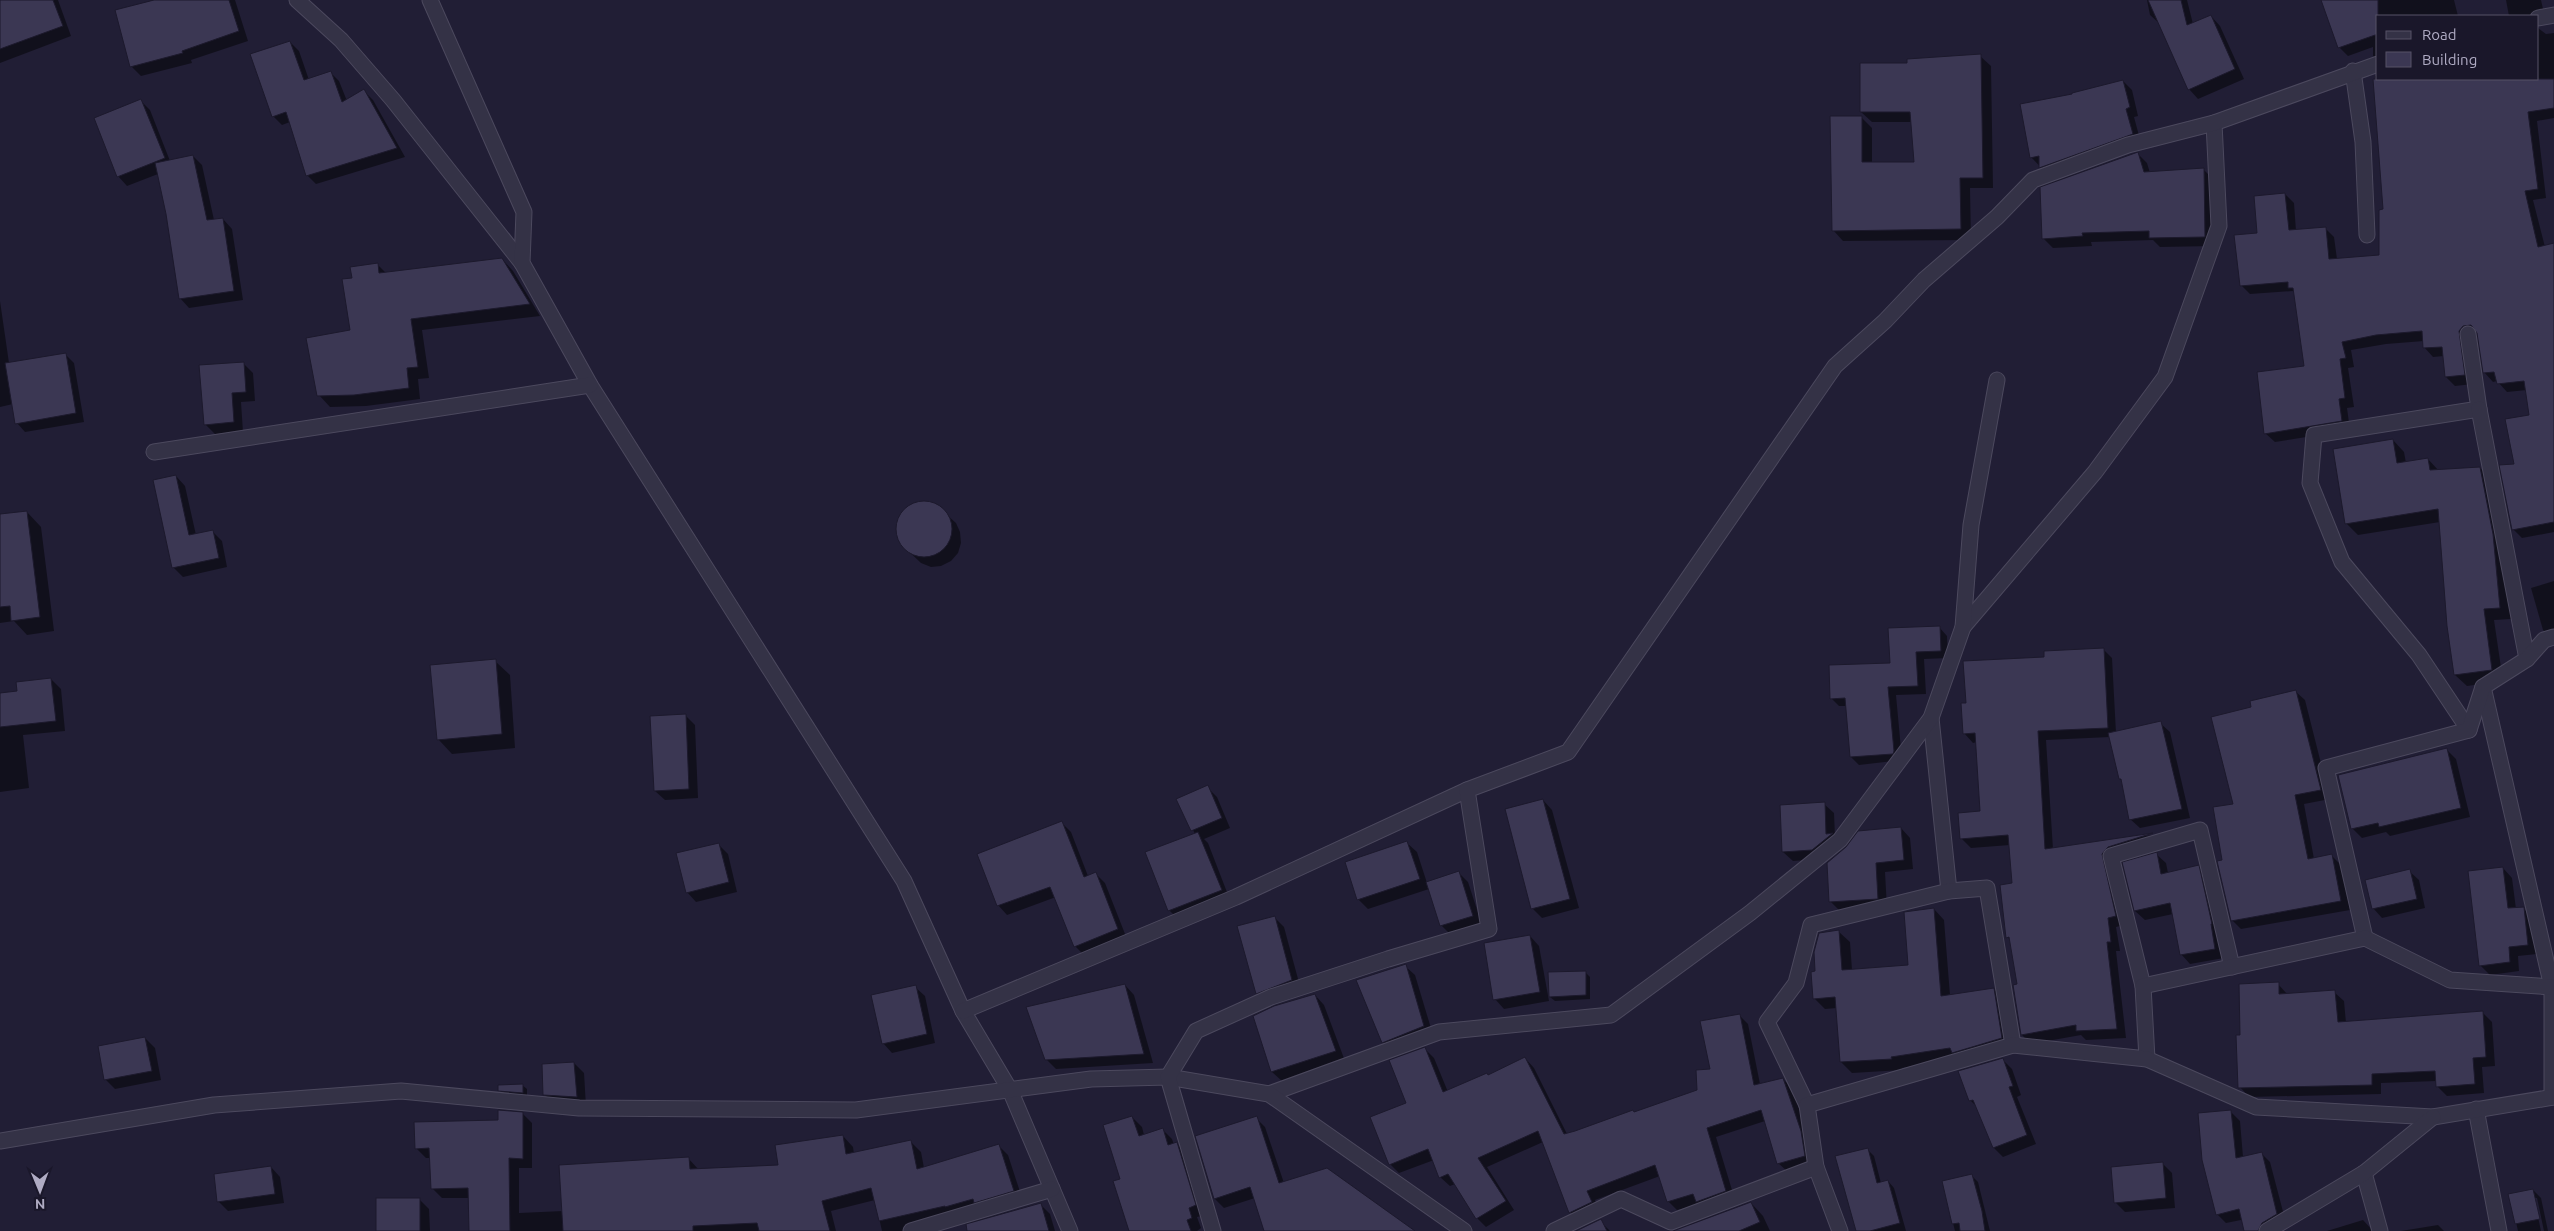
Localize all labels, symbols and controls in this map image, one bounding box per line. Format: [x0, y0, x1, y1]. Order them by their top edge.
legend [2376, 15, 2539, 80]
text: Road [2422, 26, 2457, 43]
text: Building [2422, 51, 2477, 68]
north arrow [15, 1166, 65, 1216]
text: N [35, 1196, 46, 1212]

